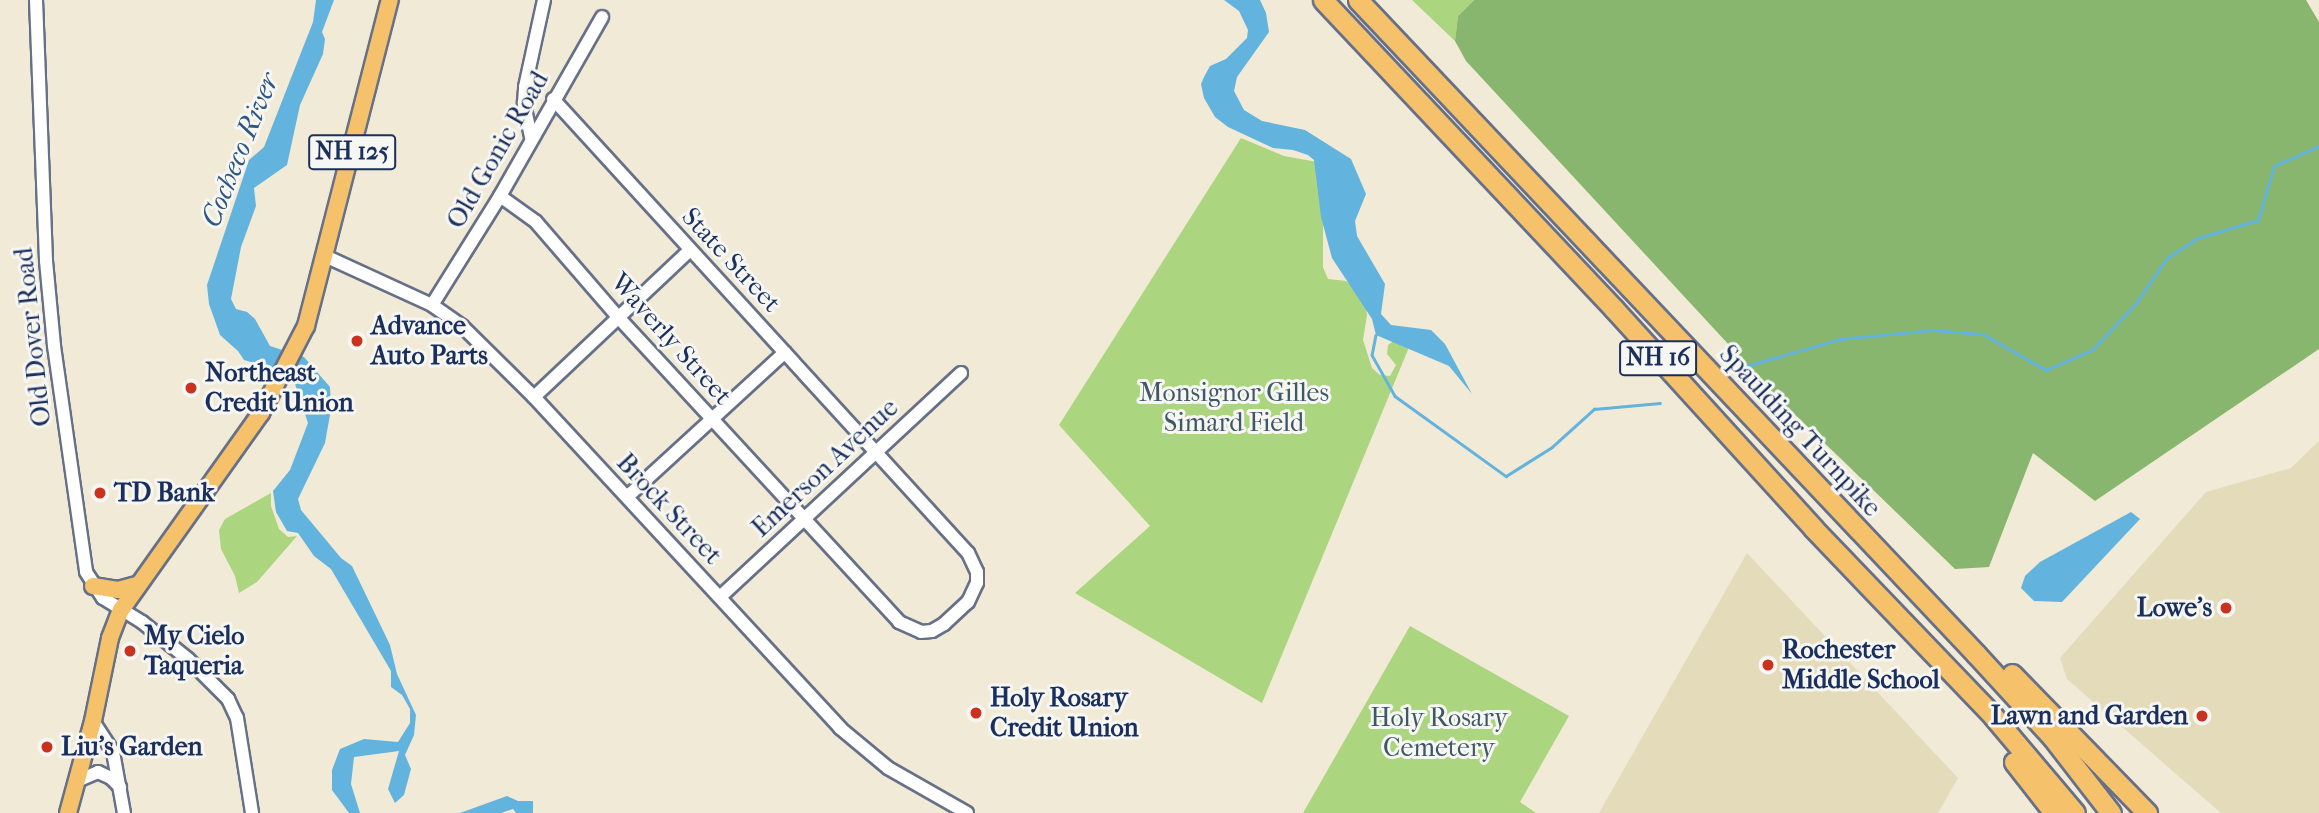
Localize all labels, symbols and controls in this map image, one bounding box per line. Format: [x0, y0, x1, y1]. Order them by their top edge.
street label: Old Gonic Road [440, 66, 556, 234]
water label: Cocheco River [194, 68, 286, 232]
road number: NH 125 [306, 132, 398, 172]
street label: State Street [675, 201, 787, 319]
street label: Old Dover Road [8, 246, 58, 428]
street label: Waverly Street [604, 267, 738, 411]
place label: Advance Auto Parts [371, 310, 488, 372]
marker: Advance Auto Parts [349, 333, 365, 349]
road number: NH 16 [1618, 338, 1698, 379]
street label: Spaulding Turnpike [1713, 339, 1887, 523]
place label: Northeast Credit Union [205, 357, 354, 418]
park label: Monsignor Gilles Simard Field [1139, 377, 1329, 438]
marker: Northeast Credit Union [183, 380, 199, 396]
street label: Emerson Avenue [745, 392, 905, 544]
street label: Brock Street [610, 447, 728, 571]
place label: TD Bank [114, 477, 214, 509]
marker: TD Bank [92, 485, 108, 501]
place label: Lowe's [2137, 592, 2212, 624]
marker: Lowe's [2218, 600, 2234, 616]
place label: My Cielo Taqueria [144, 620, 244, 682]
place label: Rochester Middle School [1782, 634, 1940, 696]
marker: My Cielo Taqueria [122, 643, 138, 659]
marker: Rochester Middle School [1760, 657, 1776, 673]
place label: Holy Rosary Credit Union [990, 682, 1139, 744]
place label: Lawn and Garden [1991, 700, 2188, 732]
park label: Holy Rosary Cemetery [1370, 702, 1508, 764]
marker: Holy Rosary Credit Union [968, 705, 984, 721]
marker: Lawn and Garden [2194, 708, 2210, 724]
place label: Liu's Garden [61, 731, 203, 763]
marker: Liu's Garden [39, 739, 55, 755]

